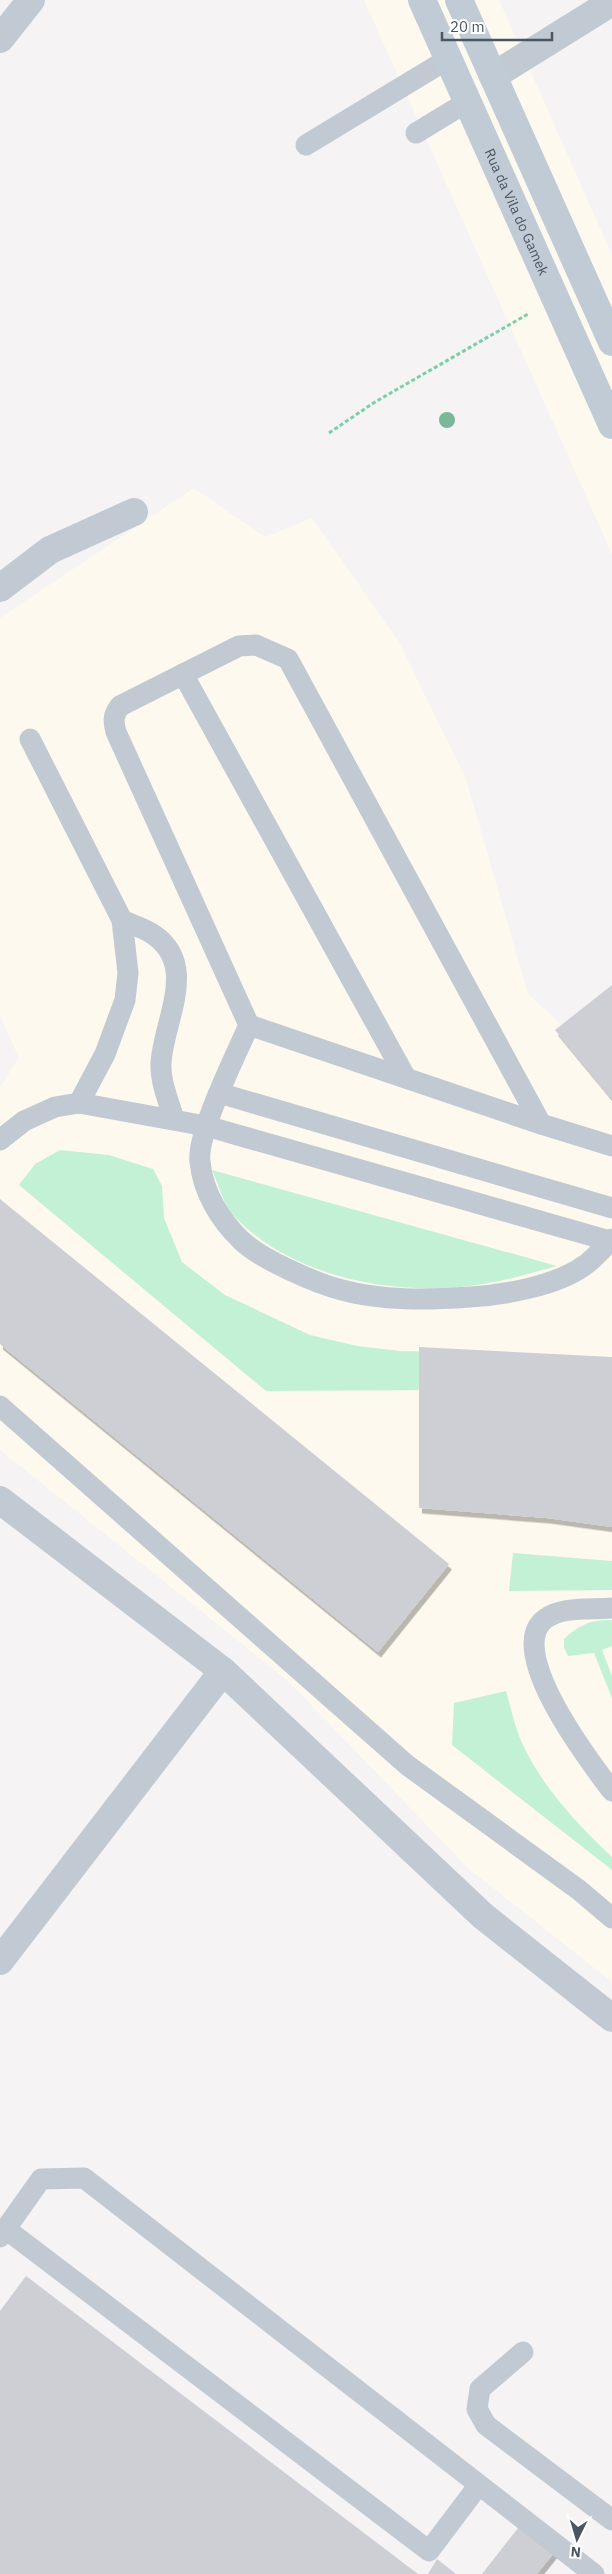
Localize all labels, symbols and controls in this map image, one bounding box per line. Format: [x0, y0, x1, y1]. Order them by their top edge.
scale bar [442, 10, 552, 42]
text: 20 m [450, 17, 485, 36]
street label: Rua da Vila do Gamek [480, 146, 553, 279]
north arrow [552, 2514, 602, 2564]
text: N [570, 2543, 582, 2561]

